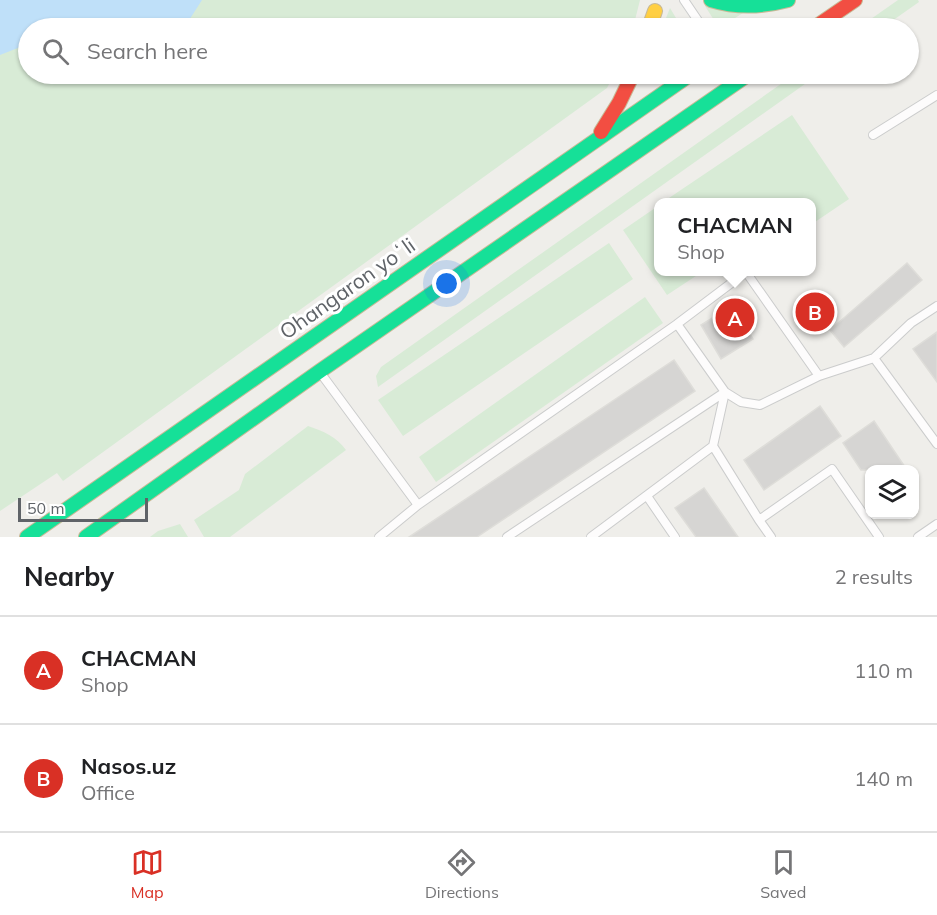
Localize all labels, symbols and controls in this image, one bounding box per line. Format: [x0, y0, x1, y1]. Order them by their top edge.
search box [18, 18, 919, 84]
icon: search [39, 35, 72, 68]
text: Search here [87, 37, 208, 65]
popup [654, 198, 816, 276]
text: CHACMAN [677, 211, 793, 239]
street label: Ohangaron yoʻli [274, 232, 420, 344]
text: Shop [677, 239, 725, 264]
your location [432, 269, 461, 298]
pin: B [796, 290, 834, 334]
pin: A [716, 296, 754, 340]
map controls [865, 465, 919, 519]
button: layers [865, 465, 919, 519]
scale bar [18, 495, 148, 522]
text: 50 m [27, 498, 64, 518]
text: Nearby [24, 560, 114, 593]
text: 2 results [835, 564, 913, 589]
text: CHACMAN [81, 644, 197, 672]
text: A [36, 658, 51, 683]
text: 110 m [854, 658, 913, 683]
text: Shop [81, 672, 129, 697]
text: Nasos.uz [81, 752, 176, 780]
text: B [37, 766, 50, 791]
text: 140 m [854, 766, 913, 791]
text: Office [81, 780, 135, 805]
tab: Map [131, 846, 164, 902]
tab: Directions [425, 846, 499, 902]
tab: Saved [760, 846, 806, 902]

